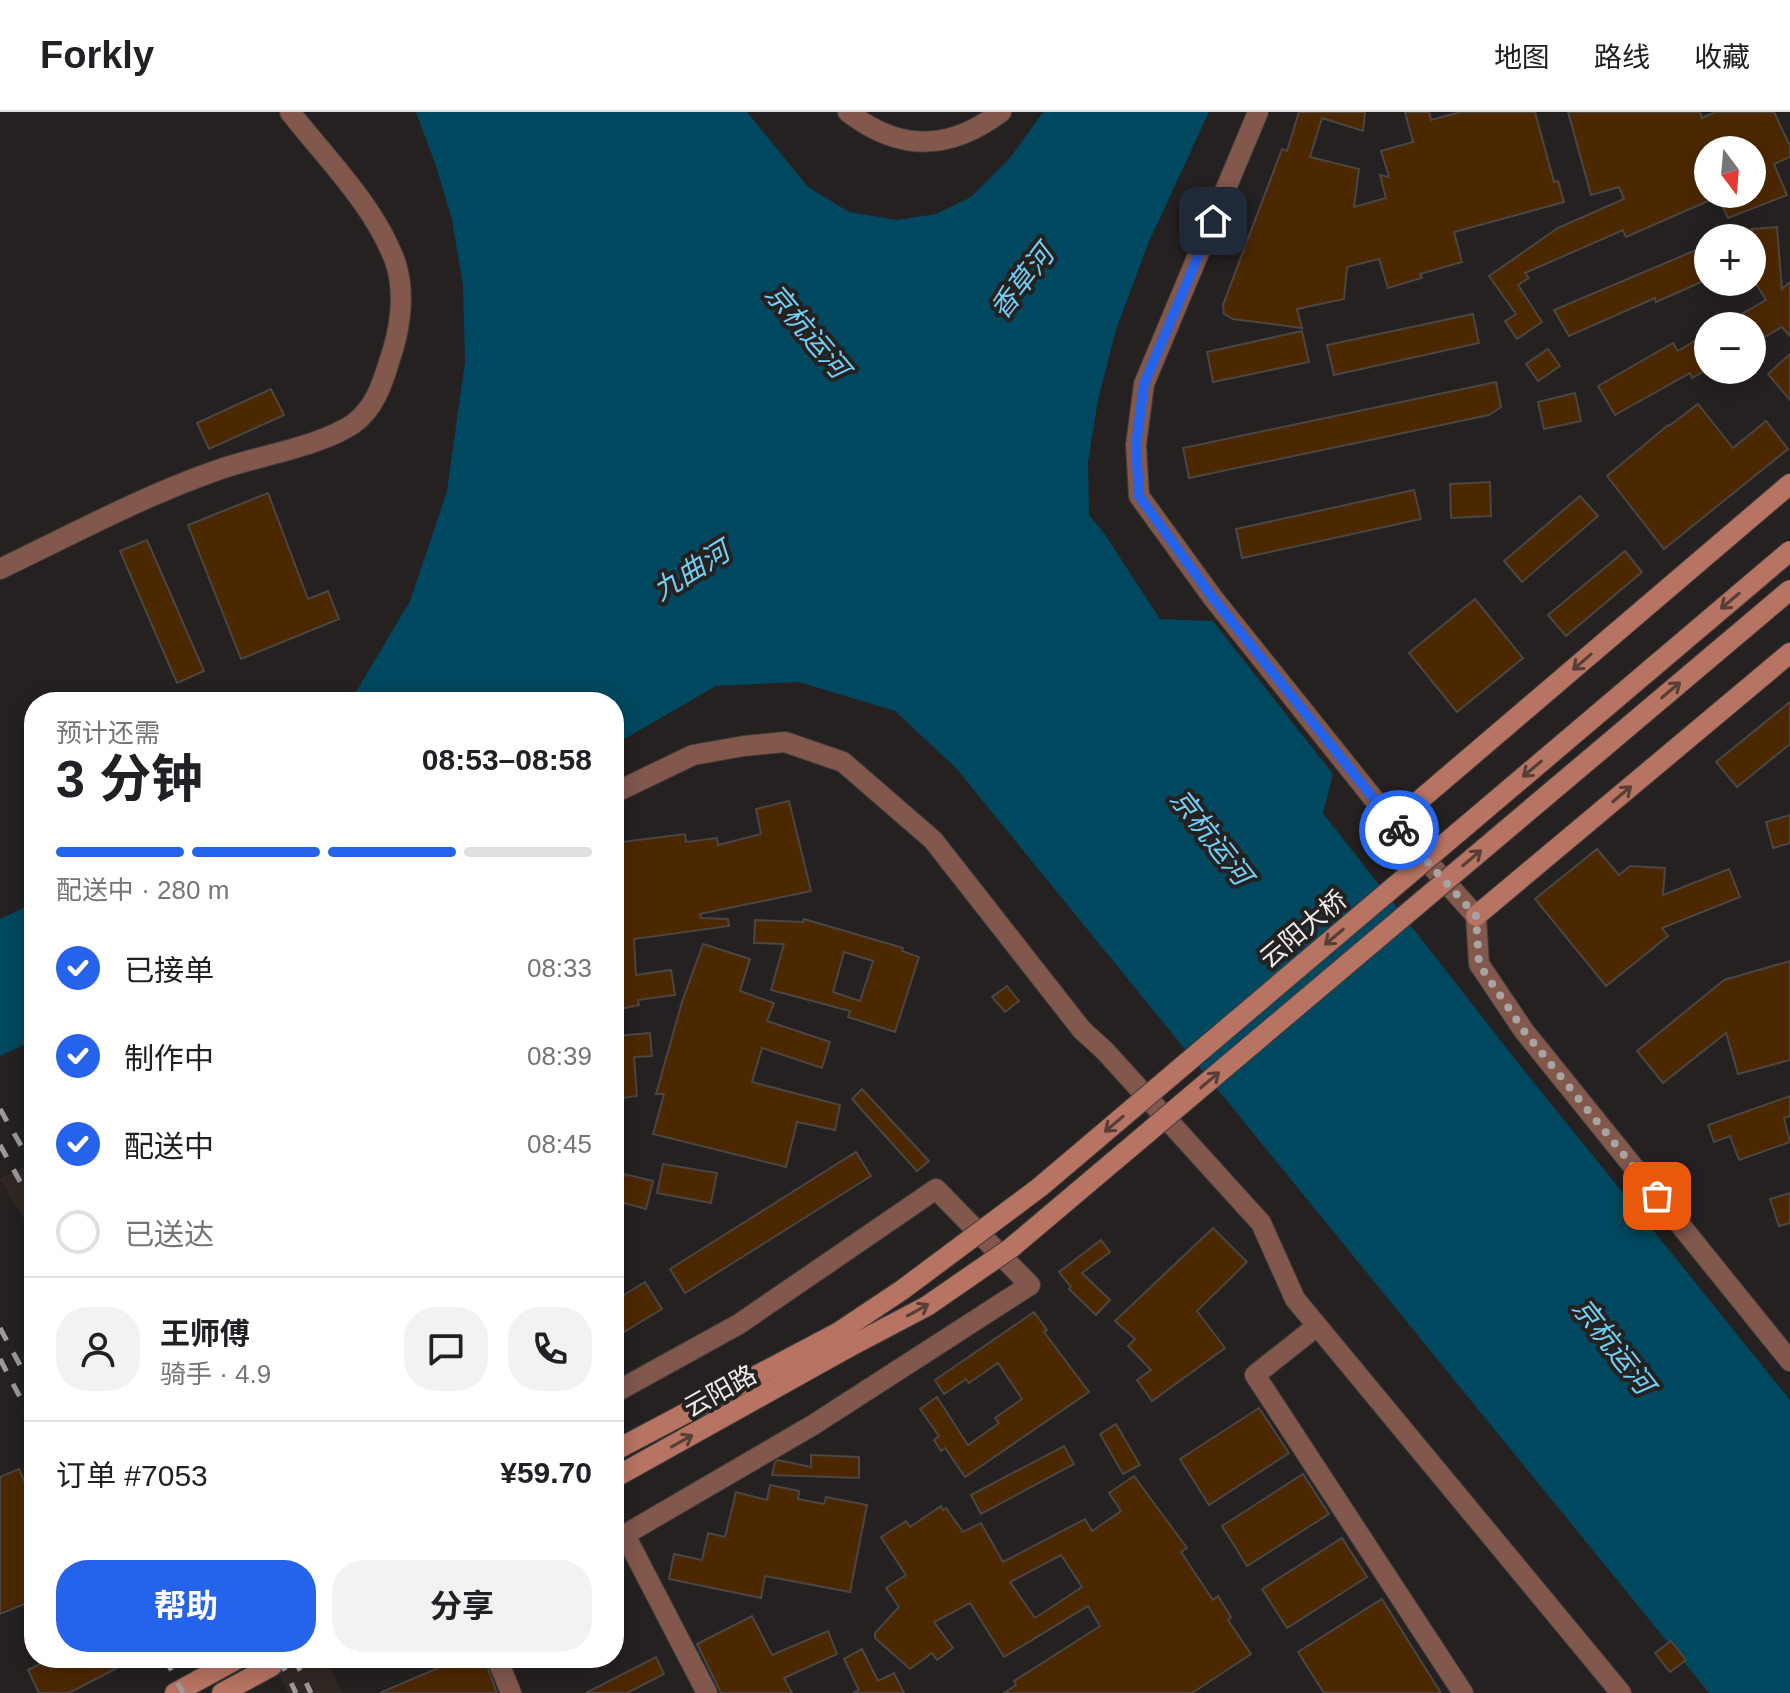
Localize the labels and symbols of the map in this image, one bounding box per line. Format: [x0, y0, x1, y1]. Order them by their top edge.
north arrow [1694, 136, 1766, 208]
pin [1179, 187, 1247, 255]
water label: 香草河 [984, 235, 1063, 325]
water label: 京杭运河 [759, 278, 858, 388]
water label: 九曲河 [647, 533, 739, 606]
one-way arrow [1721, 592, 1741, 610]
one-way arrow [1572, 653, 1592, 671]
one-way arrow [1660, 682, 1681, 700]
one-way arrow [1522, 760, 1543, 778]
water label: 京杭运河 [1164, 783, 1261, 895]
one-way arrow [1611, 785, 1632, 803]
courier [1359, 790, 1439, 870]
one-way arrow [1462, 849, 1482, 867]
street label: 云阳大桥 [1254, 884, 1352, 974]
one-way arrow [1324, 928, 1344, 946]
one-way arrow [1199, 1071, 1219, 1089]
one-way arrow [1105, 1115, 1125, 1133]
pin [1623, 1162, 1691, 1230]
water label: 京杭运河 [1566, 1292, 1663, 1404]
one-way arrow [906, 1302, 929, 1318]
street label: 云阳路 [679, 1359, 761, 1423]
one-way arrow [670, 1432, 694, 1448]

